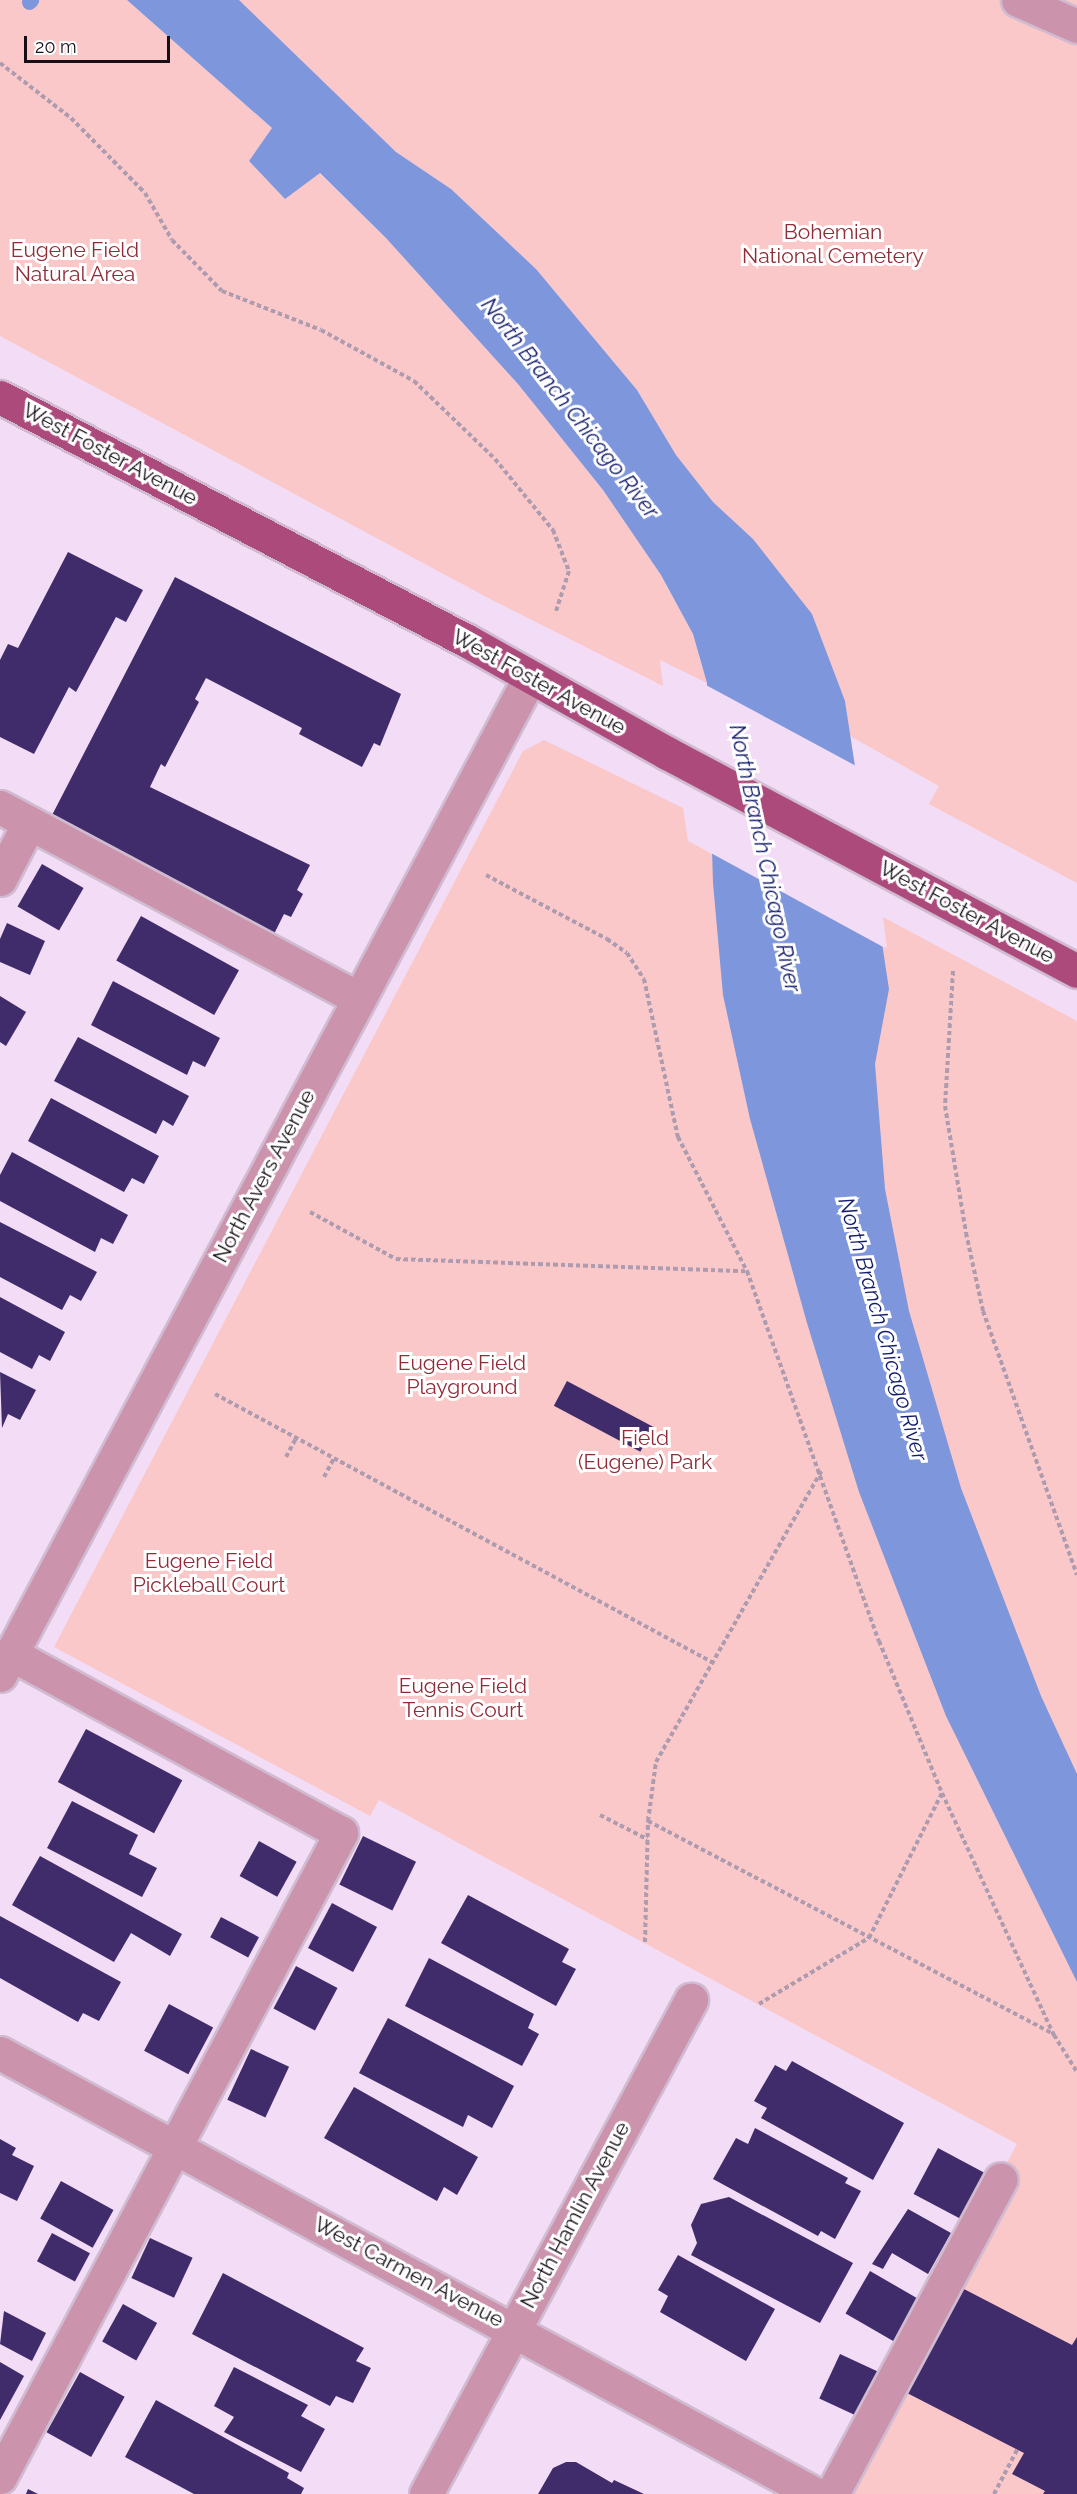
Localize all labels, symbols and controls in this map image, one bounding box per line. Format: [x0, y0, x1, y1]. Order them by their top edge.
scale bar [27, 24, 172, 62]
text: 20 m [35, 36, 77, 57]
park label: Bohemian National Cemetery [742, 219, 924, 269]
park label: Eugene Field Natural Area [11, 237, 139, 287]
water label: North Branch Chicago River [476, 292, 664, 524]
street label: West Foster Avenue [18, 397, 202, 511]
street label: West Foster Avenue [447, 624, 631, 740]
water label: North Branch Chicago River [724, 722, 806, 994]
street label: West Foster Avenue [875, 855, 1059, 969]
street label: North Avers Avenue [207, 1085, 321, 1267]
water label: North Branch Chicago River [833, 1194, 933, 1464]
park label: Eugene Field Playground [398, 1350, 526, 1400]
park label: Field (Eugene) Park [578, 1425, 712, 1475]
park label: Eugene Field Pickleball Court [132, 1548, 286, 1598]
park label: Eugene Field Tennis Court [399, 1673, 527, 1723]
street label: North Hamlin Avenue [515, 2117, 635, 2313]
street label: West Carmen Avenue [310, 2211, 508, 2333]

